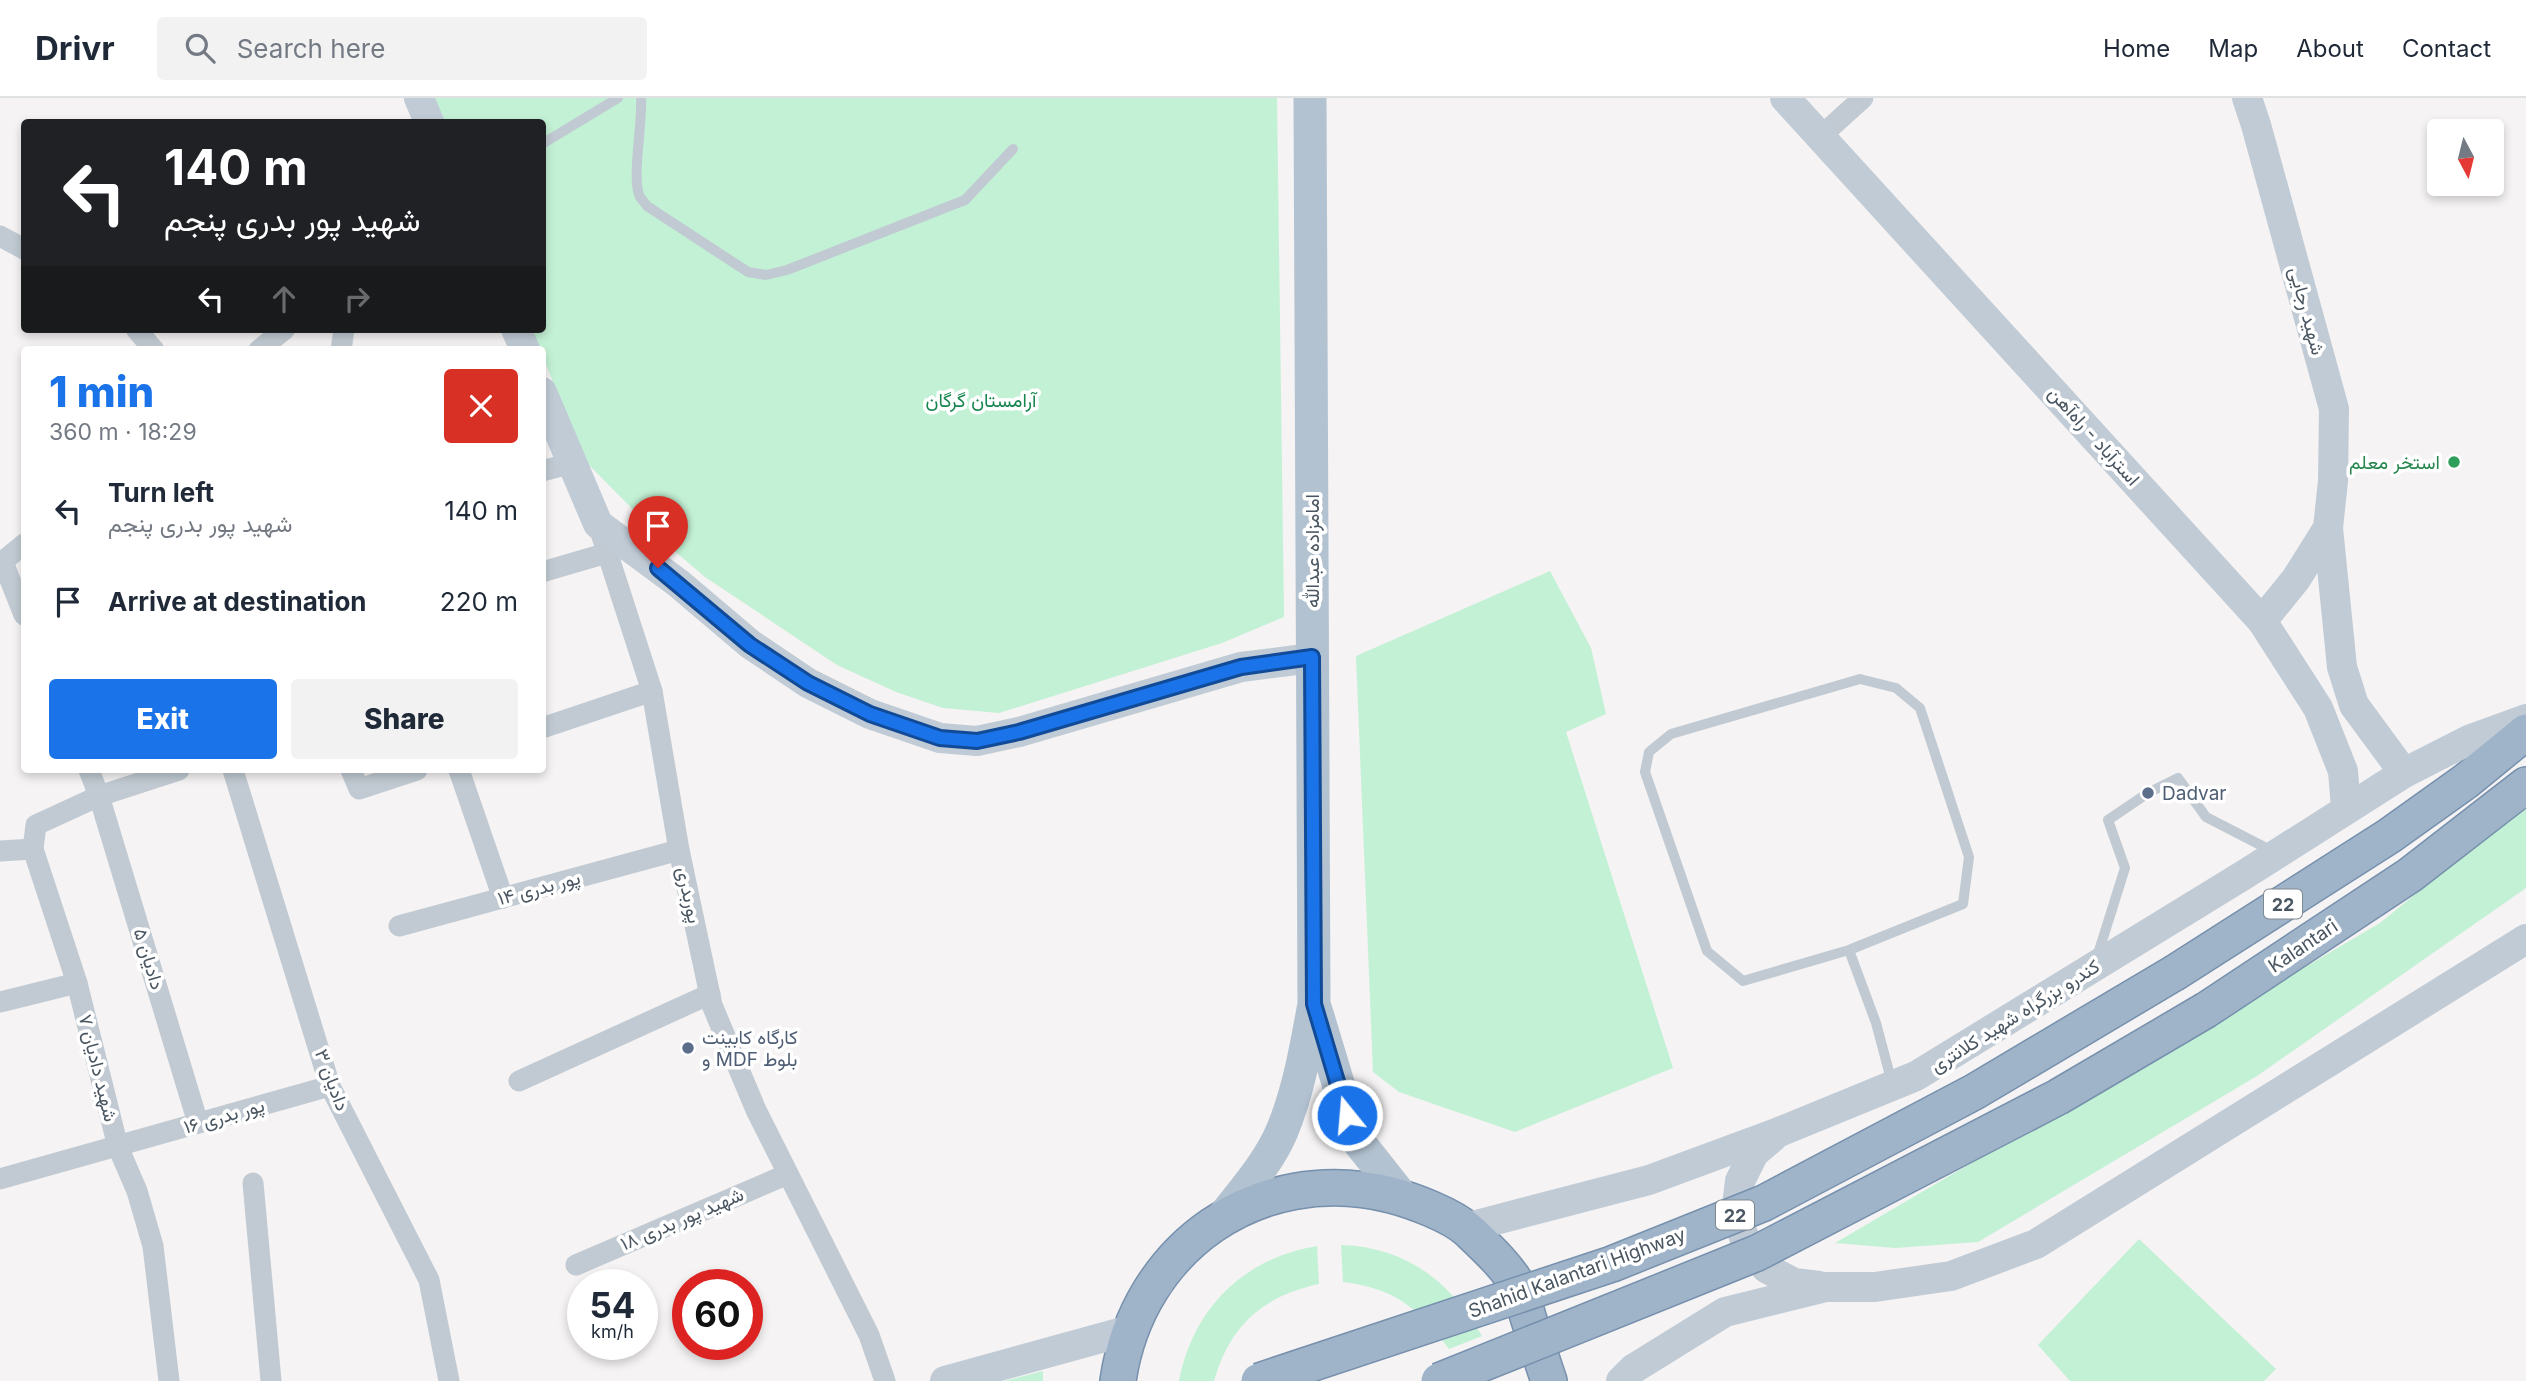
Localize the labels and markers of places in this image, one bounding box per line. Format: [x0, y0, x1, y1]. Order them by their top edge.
place label: استخر معلم [2349, 451, 2440, 475]
marker: استخر معلم [2446, 454, 2462, 470]
pin [628, 496, 688, 568]
place label: Dadvar [2162, 782, 2227, 805]
marker: Dadvar [2140, 785, 2156, 801]
place label: کارگاه کابینت و MDF بلوط [702, 1026, 798, 1071]
marker: کارگاه کابینت و MDF بلوط [680, 1040, 696, 1056]

